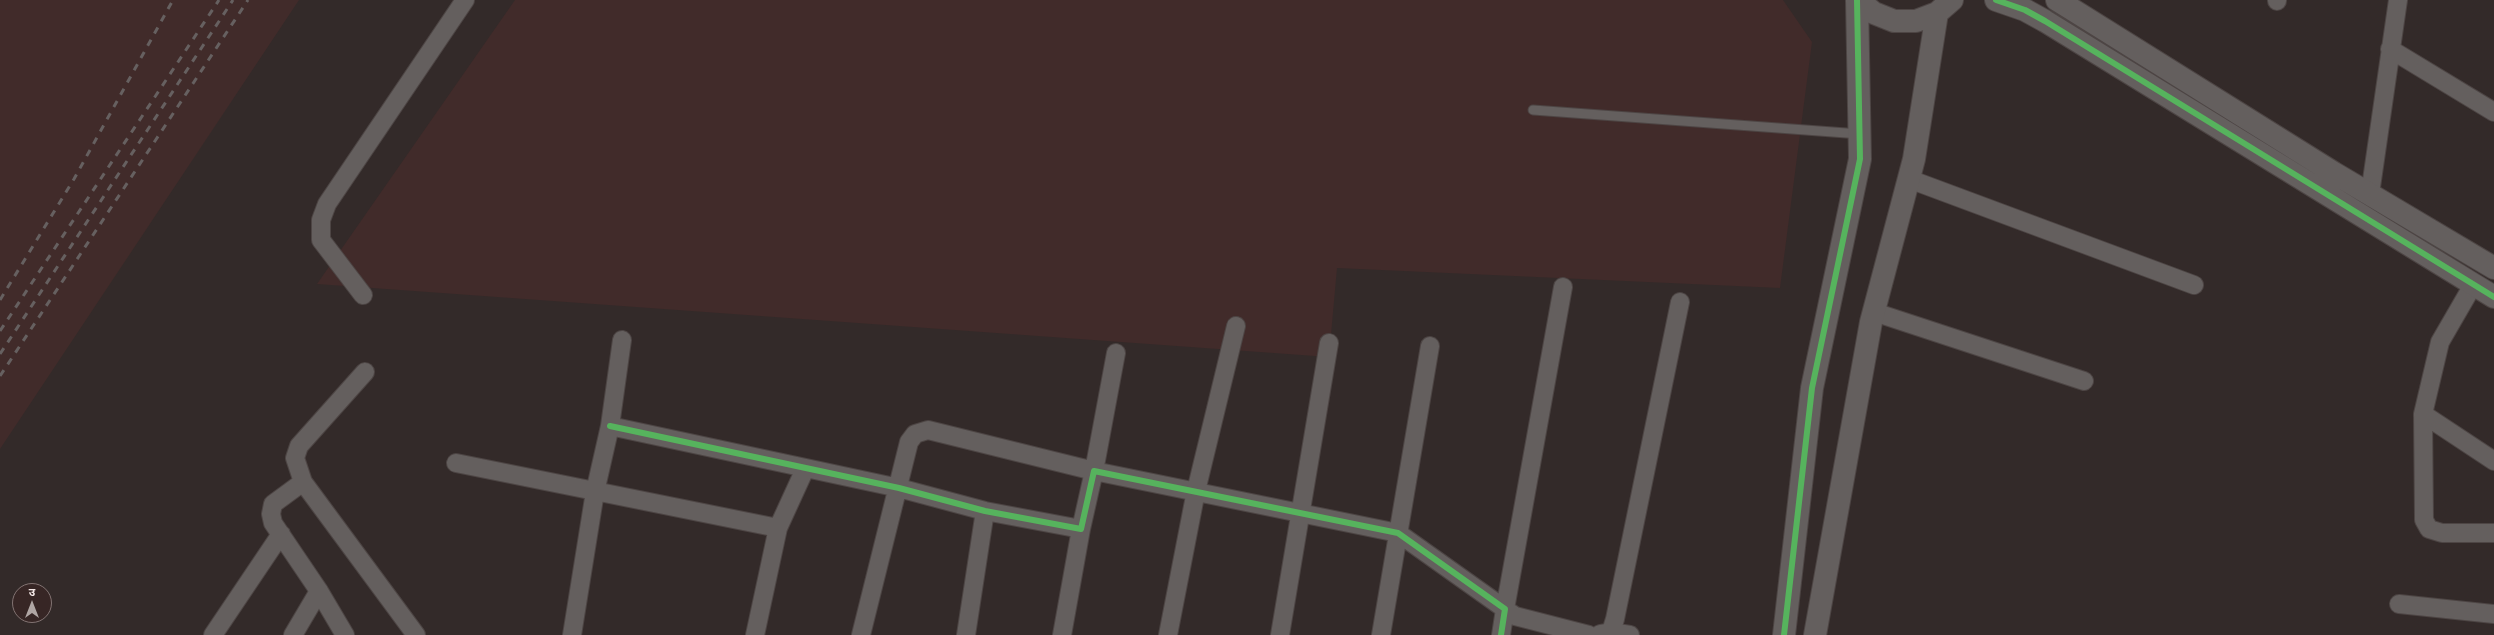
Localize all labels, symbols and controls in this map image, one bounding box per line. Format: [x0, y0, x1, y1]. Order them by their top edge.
north arrow [12, 583, 52, 623]
text: उ [29, 585, 35, 598]

